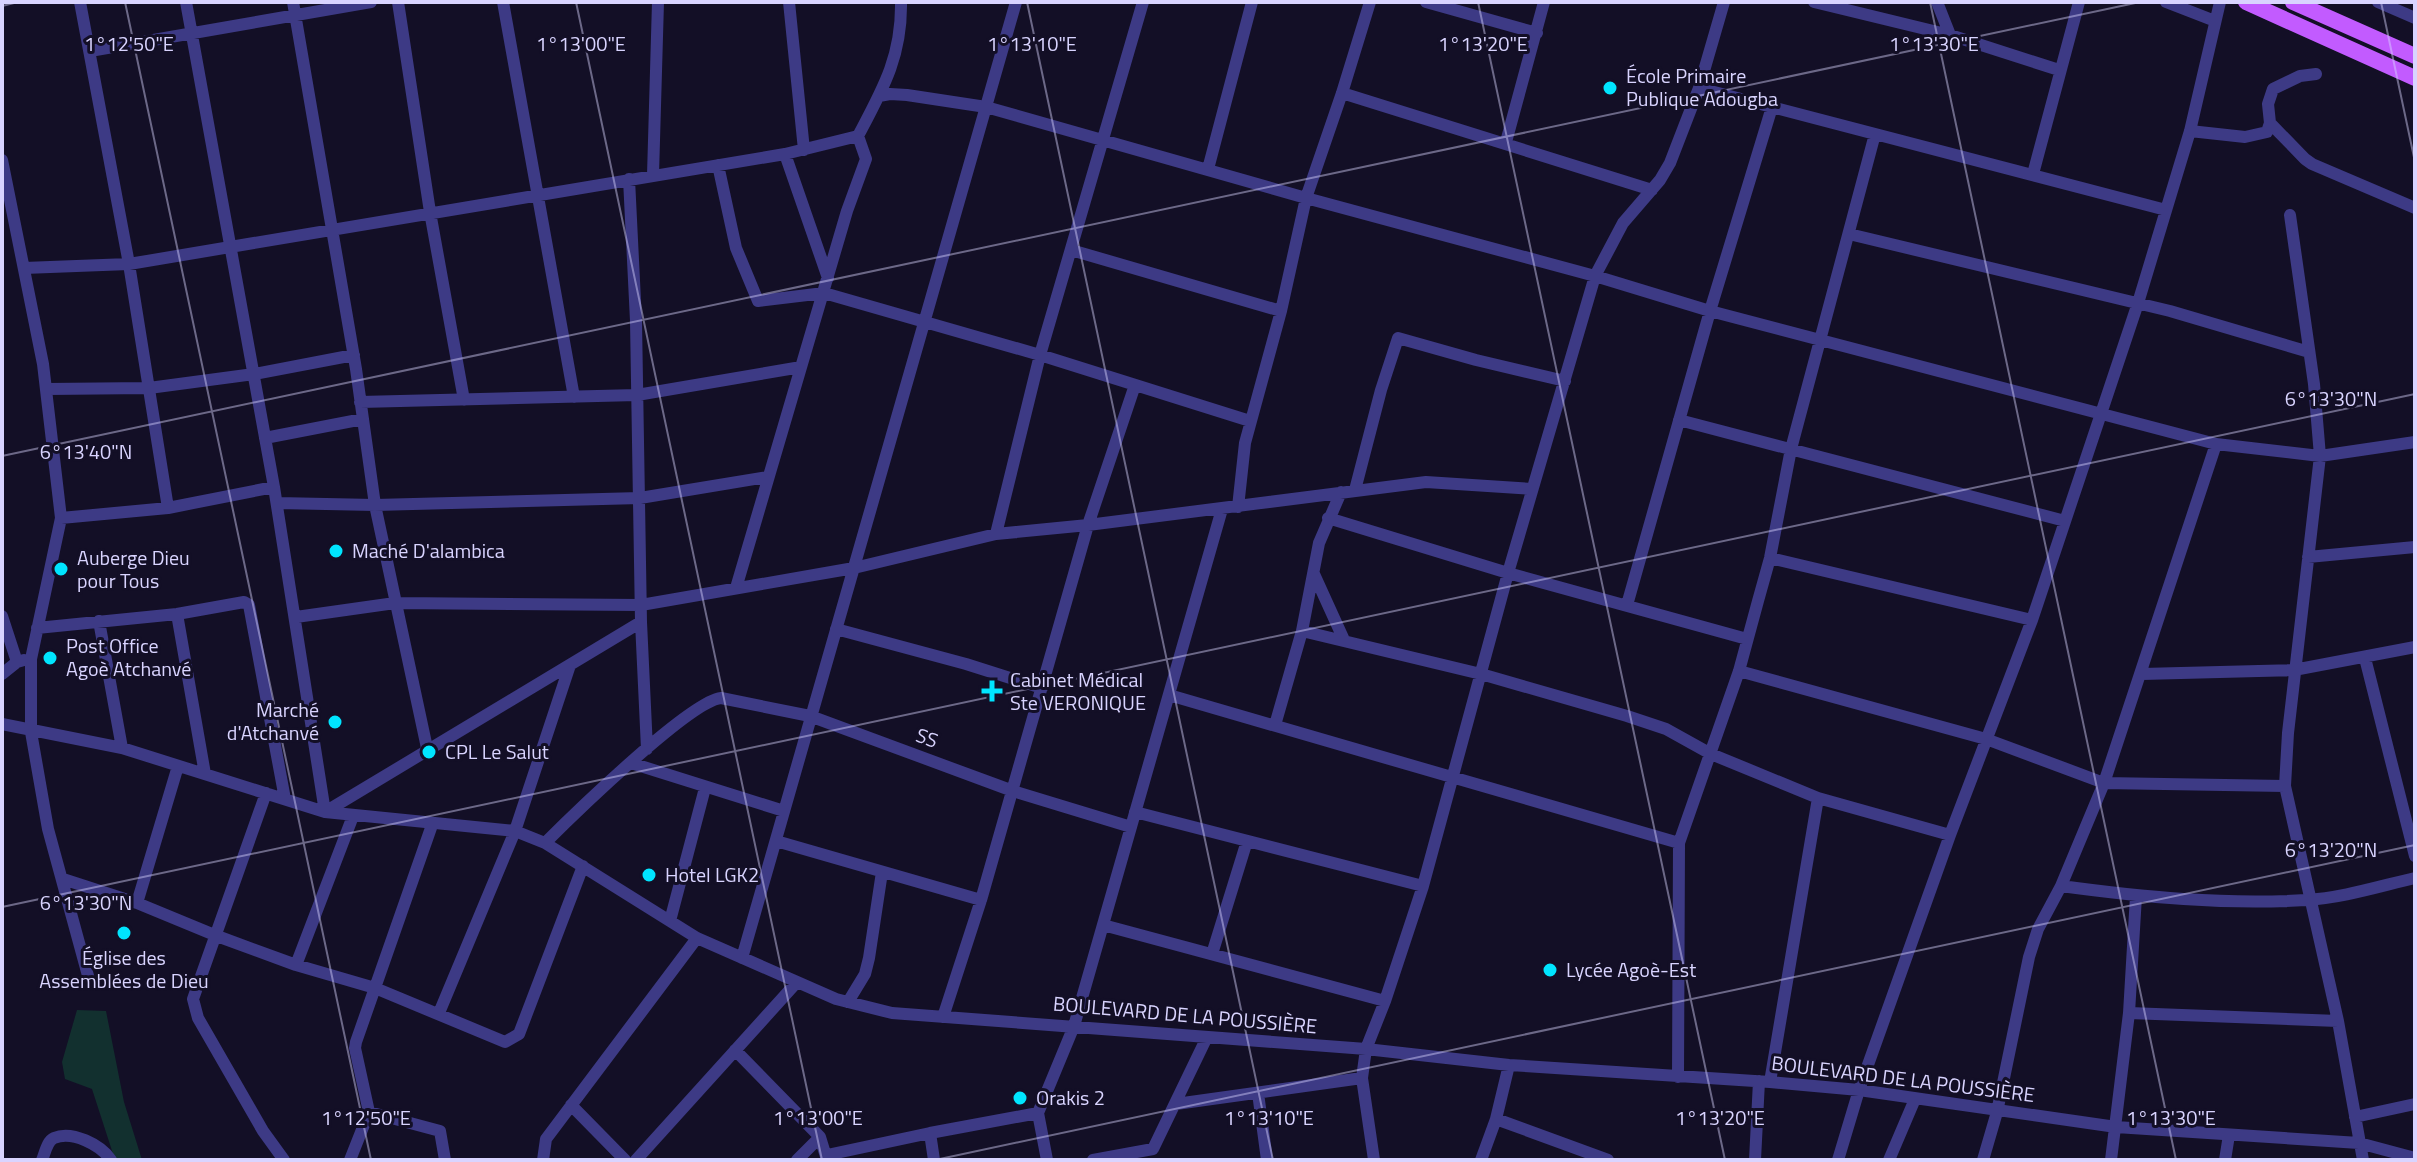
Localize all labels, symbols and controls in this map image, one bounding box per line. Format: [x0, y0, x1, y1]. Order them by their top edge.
text: 1°12'50"E [84, 28, 174, 59]
text: 1°13'00"E [536, 28, 626, 59]
text: 1°13'10"E [987, 28, 1077, 59]
text: 1°13'20"E [1438, 28, 1528, 59]
text: 1°13'30"E [1889, 28, 1979, 59]
place label: École Primaire Publique Adougba [1626, 60, 1778, 114]
marker: École Primaire Publique Adougba [1601, 79, 1619, 97]
text: 6°13'30"N [2285, 383, 2377, 414]
text: 6°13'40"N [40, 436, 132, 467]
place label: Maché D'alambica [352, 535, 505, 566]
place label: Auberge Dieu pour Tous [77, 542, 190, 596]
marker: Maché D'alambica [327, 542, 345, 560]
marker: Auberge Dieu pour Tous [52, 560, 70, 578]
place label: Post Office Agoè Atchanvé [66, 630, 191, 684]
marker: Post Office Agoè Atchanvé [41, 649, 59, 667]
place label: Cabinet Médical Ste VERONIQUE [1010, 664, 1146, 718]
marker: Cabinet Médical Ste VERONIQUE [981, 680, 1003, 702]
place label: Marché d'Atchanvé [227, 694, 319, 748]
marker: Marché d'Atchanvé [326, 713, 344, 731]
street label: SS [912, 719, 943, 756]
place label: CPL Le Salut [445, 736, 549, 767]
marker: CPL Le Salut [420, 743, 438, 761]
text: 6°13'20"N [2285, 834, 2377, 865]
place label: Hotel LGK2 [665, 859, 759, 890]
marker: Hotel LGK2 [640, 866, 658, 884]
text: 6°13'30"N [40, 887, 132, 918]
marker: Église des Assemblées de Dieu [115, 924, 133, 942]
place label: Église des Assemblées de Dieu [39, 942, 209, 996]
place label: Lycée Agoè-Est [1566, 954, 1696, 985]
marker: Lycée Agoè-Est [1541, 961, 1559, 979]
street label: BOULEVARD DE LA POUSSIÈRE [1052, 988, 1318, 1041]
street label: BOULEVARD DE LA POUSSIÈRE [1770, 1047, 2036, 1110]
place label: Orakis 2 [1036, 1082, 1105, 1113]
marker: Orakis 2 [1011, 1089, 1029, 1107]
text: 1°12'50"E [321, 1102, 411, 1133]
text: 1°13'00"E [773, 1102, 863, 1133]
text: 1°13'10"E [1224, 1102, 1314, 1133]
text: 1°13'20"E [1675, 1102, 1765, 1133]
text: 1°13'30"E [2126, 1102, 2216, 1133]

